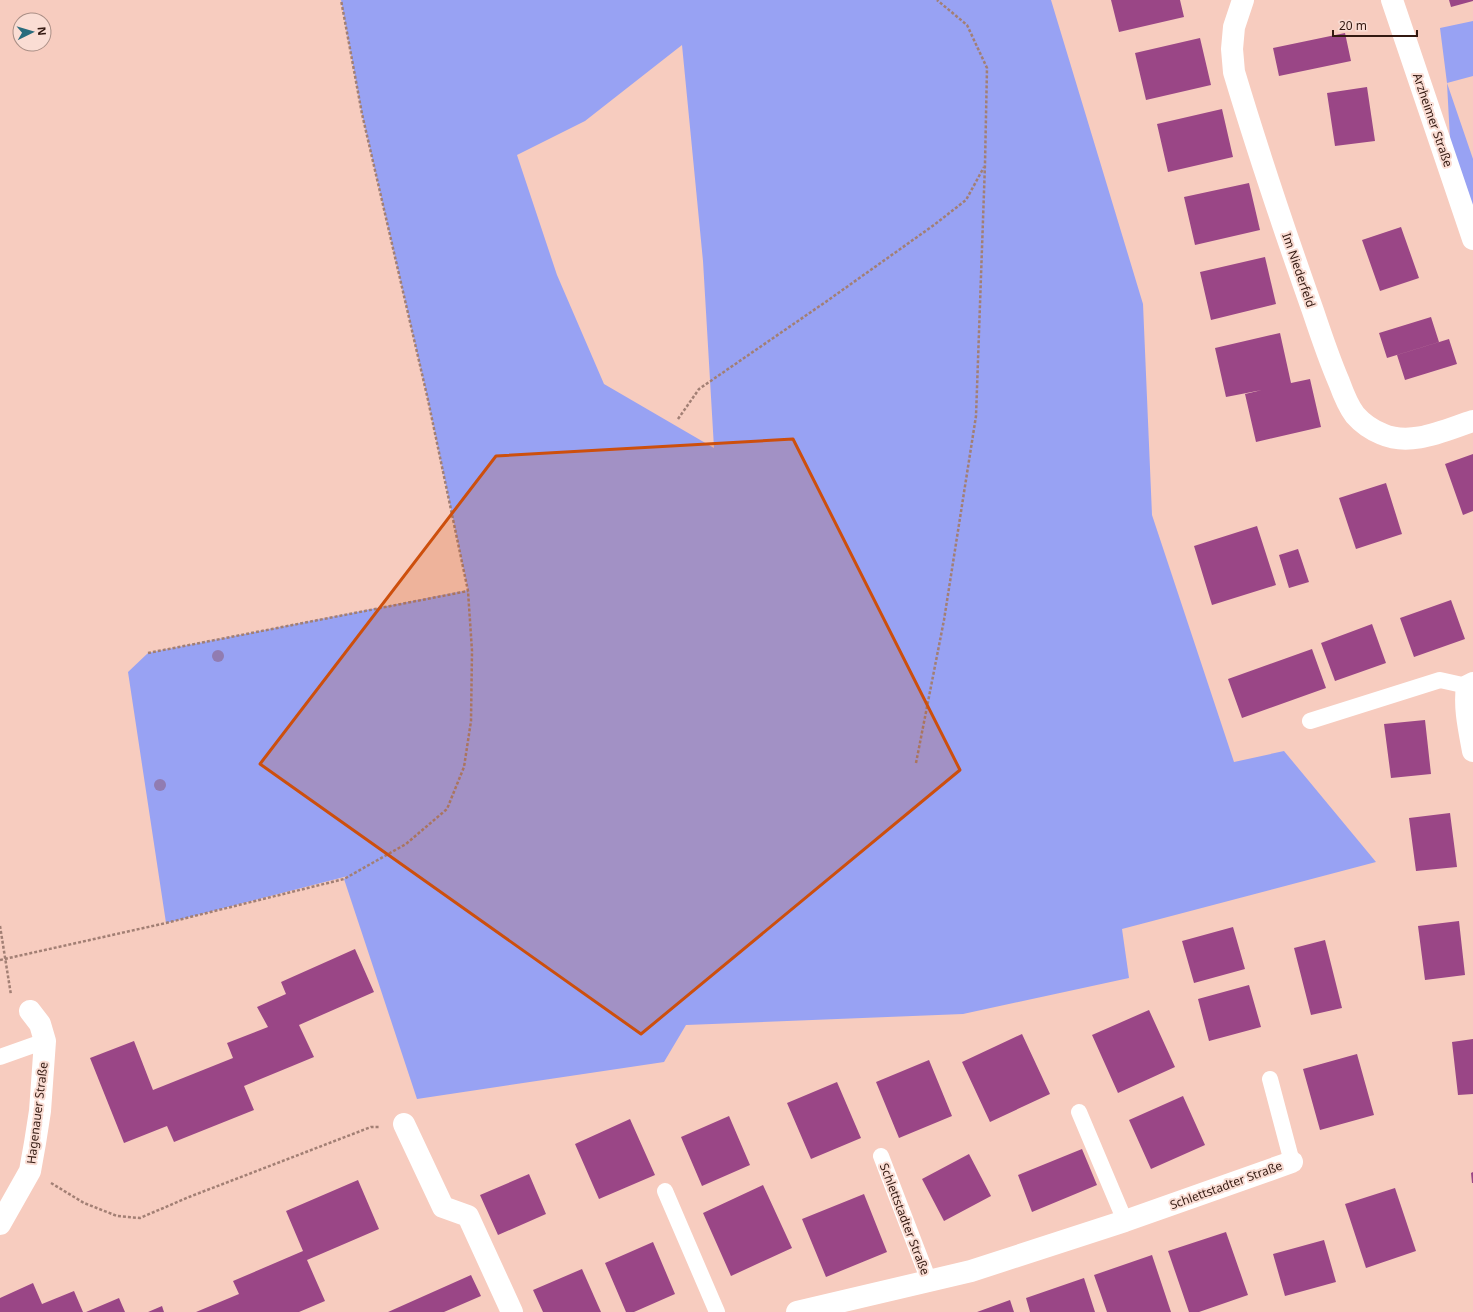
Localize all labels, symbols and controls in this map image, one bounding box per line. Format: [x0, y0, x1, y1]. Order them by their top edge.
north arrow [12, 12, 52, 52]
scale bar [1333, 12, 1417, 38]
text: 20 m [1339, 17, 1367, 34]
text: N [35, 26, 50, 36]
street label: Arzheimer Straße [1409, 71, 1457, 169]
street label: Im Niederfeld [1278, 230, 1320, 310]
street label: Hagenauer Straße [22, 1061, 52, 1165]
street label: Schlettstadter Straße [1167, 1157, 1285, 1213]
street label: Schlettstadter Straße [876, 1161, 934, 1278]

